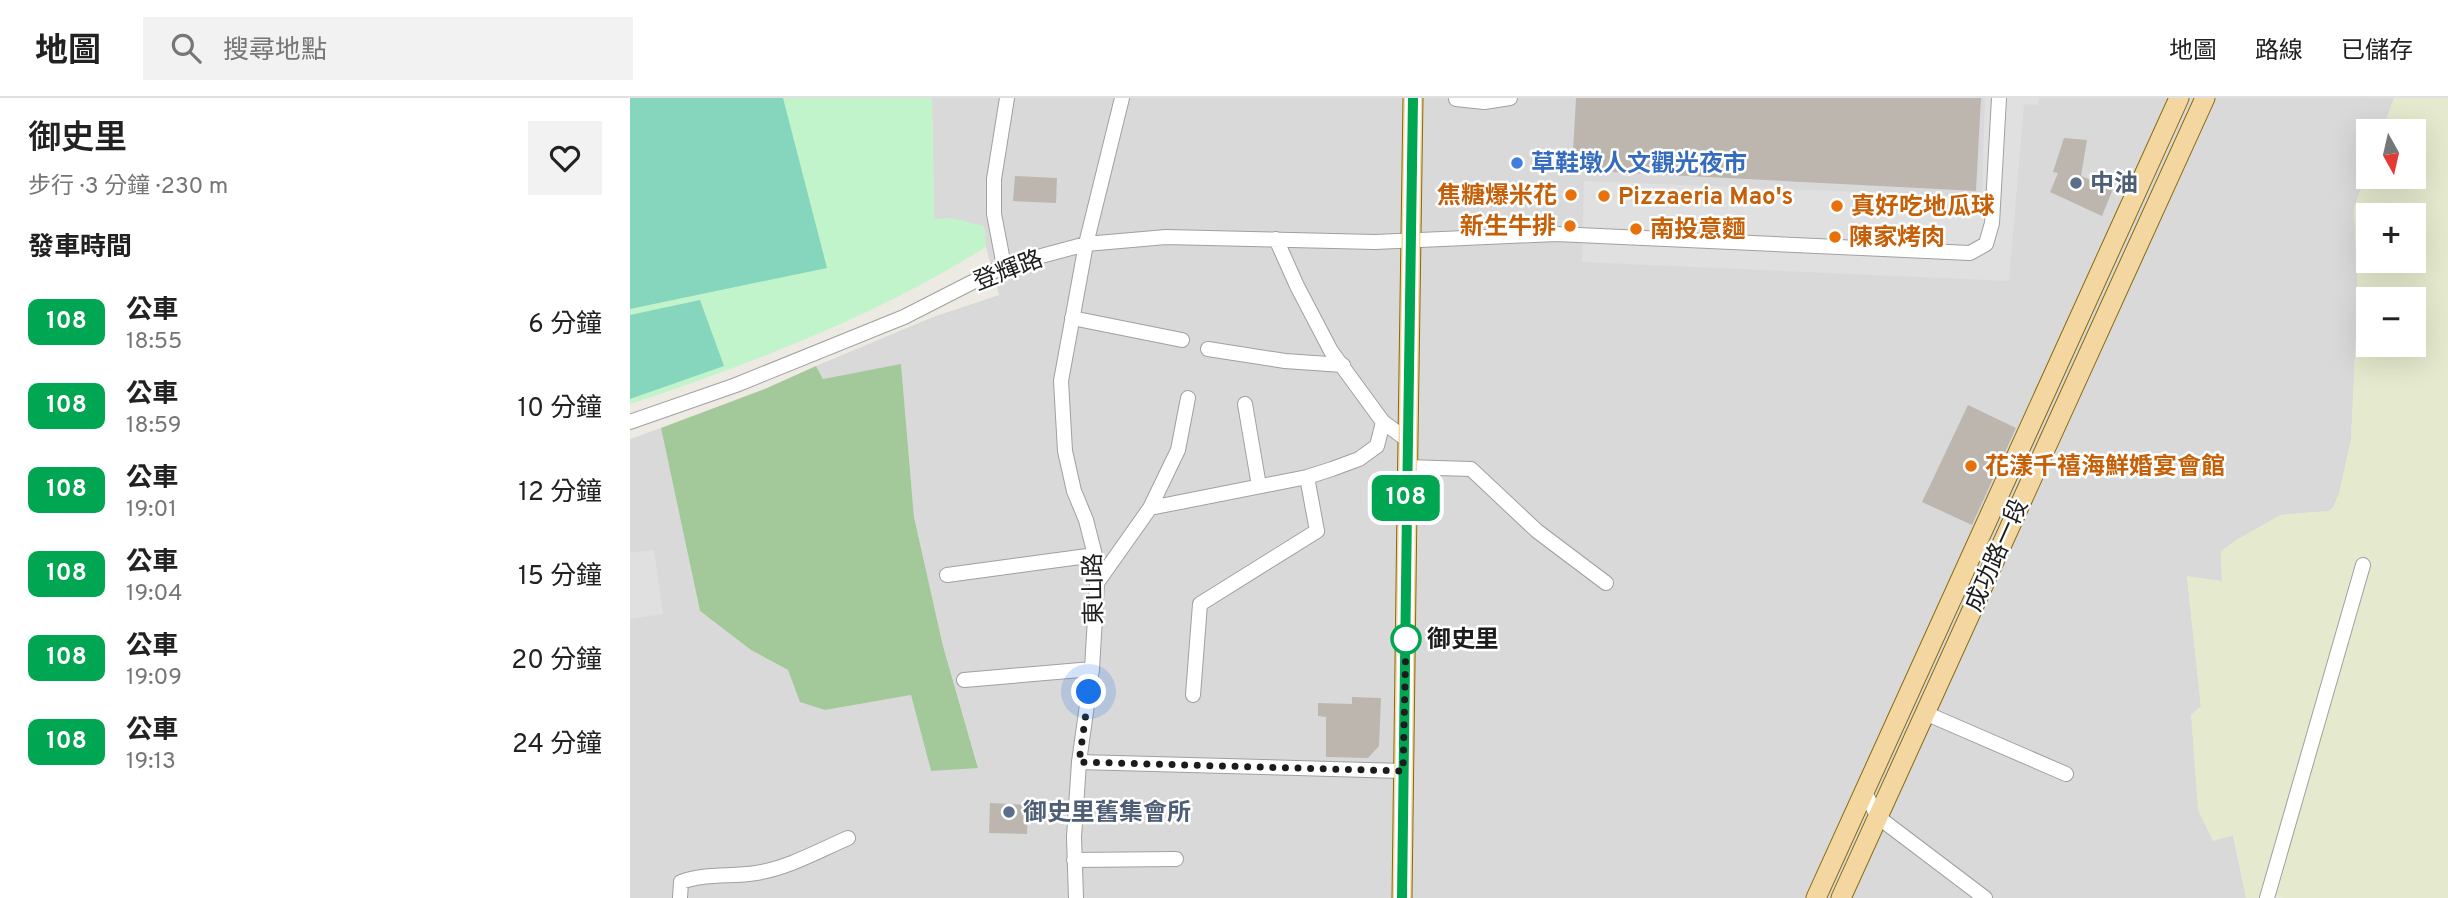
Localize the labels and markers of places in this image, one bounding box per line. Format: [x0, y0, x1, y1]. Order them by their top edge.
place label: 草鞋墩人文觀光夜市 [1531, 150, 1747, 180]
marker: 草鞋墩人文觀光夜市 [1509, 155, 1525, 171]
place label: 中油 [2090, 170, 2138, 200]
marker: 中油 [2068, 175, 2084, 191]
place label: 焦糖爆米花 [1437, 182, 1557, 212]
place label: Pizzaeria Mao's [1618, 183, 1793, 213]
marker: 焦糖爆米花 [1563, 187, 1579, 203]
marker: Pizzaeria Mao's [1596, 188, 1612, 204]
place label: 真好吃地瓜球 [1851, 193, 1995, 223]
marker: 真好吃地瓜球 [1829, 198, 1845, 214]
place label: 新生牛排 [1460, 213, 1556, 243]
place label: 南投意麵 [1650, 216, 1746, 246]
marker: 新生牛排 [1562, 218, 1578, 234]
marker: 南投意麵 [1628, 221, 1644, 237]
place label: 陳家烤肉 [1849, 224, 1945, 254]
marker: 陳家烤肉 [1827, 229, 1843, 245]
place label: 花漾千禧海鮮婚宴會館 [1985, 453, 2225, 483]
marker: 花漾千禧海鮮婚宴會館 [1963, 458, 1979, 474]
marker: 御史里 [1391, 624, 1421, 654]
place label: 御史里 [1427, 626, 1499, 656]
place label: 御史里舊集會所 [1023, 799, 1191, 829]
marker: 御史里舊集會所 [1001, 804, 1017, 820]

